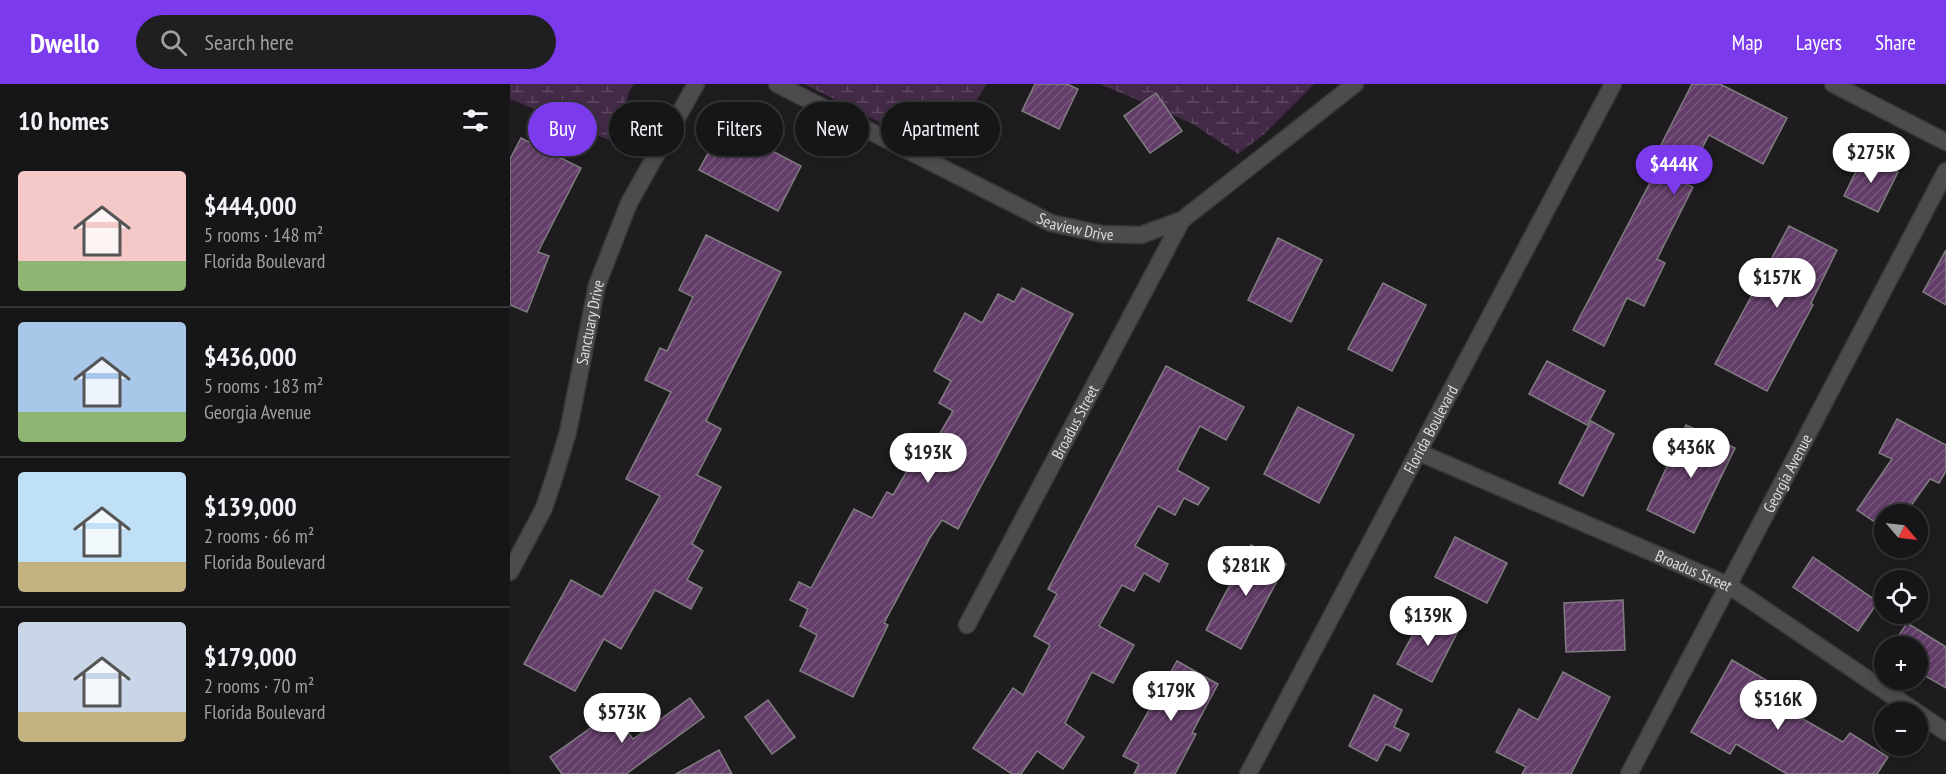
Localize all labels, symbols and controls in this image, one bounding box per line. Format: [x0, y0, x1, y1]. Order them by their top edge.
search box [136, 15, 556, 69]
text: Dwello [30, 24, 100, 61]
icon: search [157, 26, 190, 59]
text: Search here [205, 28, 294, 56]
text: Map [1732, 29, 1763, 56]
text: Layers [1796, 29, 1842, 56]
text: Share [1875, 29, 1916, 56]
chip: Buy [528, 102, 597, 156]
chip: Rent [609, 102, 684, 156]
chip: Filters [696, 102, 783, 156]
chip: New [795, 102, 869, 156]
chip: Apartment [881, 102, 1000, 156]
text: 10 homes [18, 104, 109, 137]
icon: filters [459, 104, 492, 137]
pin: $275K [1829, 133, 1913, 184]
text: $275K [1847, 139, 1895, 165]
pin: $444K [1632, 145, 1716, 196]
text: $444K [1650, 151, 1698, 177]
text: $444,000 [204, 189, 297, 222]
icon: home [66, 195, 138, 267]
street label: Seaview Drive [1034, 208, 1114, 244]
text: 5 rooms · 148 m² [204, 222, 323, 248]
text: Florida Boulevard [204, 248, 326, 274]
pin: $157K [1735, 258, 1819, 309]
text: $157K [1753, 264, 1801, 290]
street label: Sanctuary Drive [571, 277, 608, 367]
text: $436,000 [204, 340, 297, 373]
icon: home [66, 346, 138, 418]
text: 5 rooms · 183 m² [204, 373, 323, 399]
street label: Broadus Street [1047, 381, 1103, 462]
street label: Florida Boulevard [1399, 382, 1462, 477]
text: Georgia Avenue [204, 399, 311, 425]
pin: $436K [1649, 428, 1733, 479]
street label: Georgia Avenue [1758, 430, 1816, 516]
pin: $193K [886, 433, 970, 484]
text: $436K [1667, 434, 1715, 460]
text: $193K [904, 439, 952, 465]
text: $139,000 [204, 490, 297, 523]
icon: home [66, 496, 138, 568]
north arrow [1874, 504, 1928, 558]
map controls [1874, 504, 1928, 756]
text: 2 rooms · 66 m² [204, 523, 314, 549]
street label: Broadus Street [1652, 545, 1737, 595]
pin: $281K [1204, 546, 1288, 597]
text: Florida Boulevard [204, 549, 326, 575]
text: $281K [1222, 552, 1270, 578]
button: locate [1874, 570, 1928, 624]
pin: $139K [1386, 596, 1470, 647]
text: $139K [1404, 602, 1452, 628]
button: + [1874, 636, 1928, 690]
text: $179,000 [204, 640, 297, 673]
icon: home [66, 646, 138, 718]
pin: $179K [1129, 671, 1213, 722]
text: 2 rooms · 70 m² [204, 673, 314, 699]
text: $179K [1147, 677, 1195, 703]
pin: $516K [1736, 680, 1820, 731]
text: $516K [1754, 686, 1802, 712]
pin: $573K [580, 693, 664, 744]
text: Florida Boulevard [204, 699, 326, 725]
text: $573K [598, 699, 646, 725]
button: − [1874, 702, 1928, 756]

